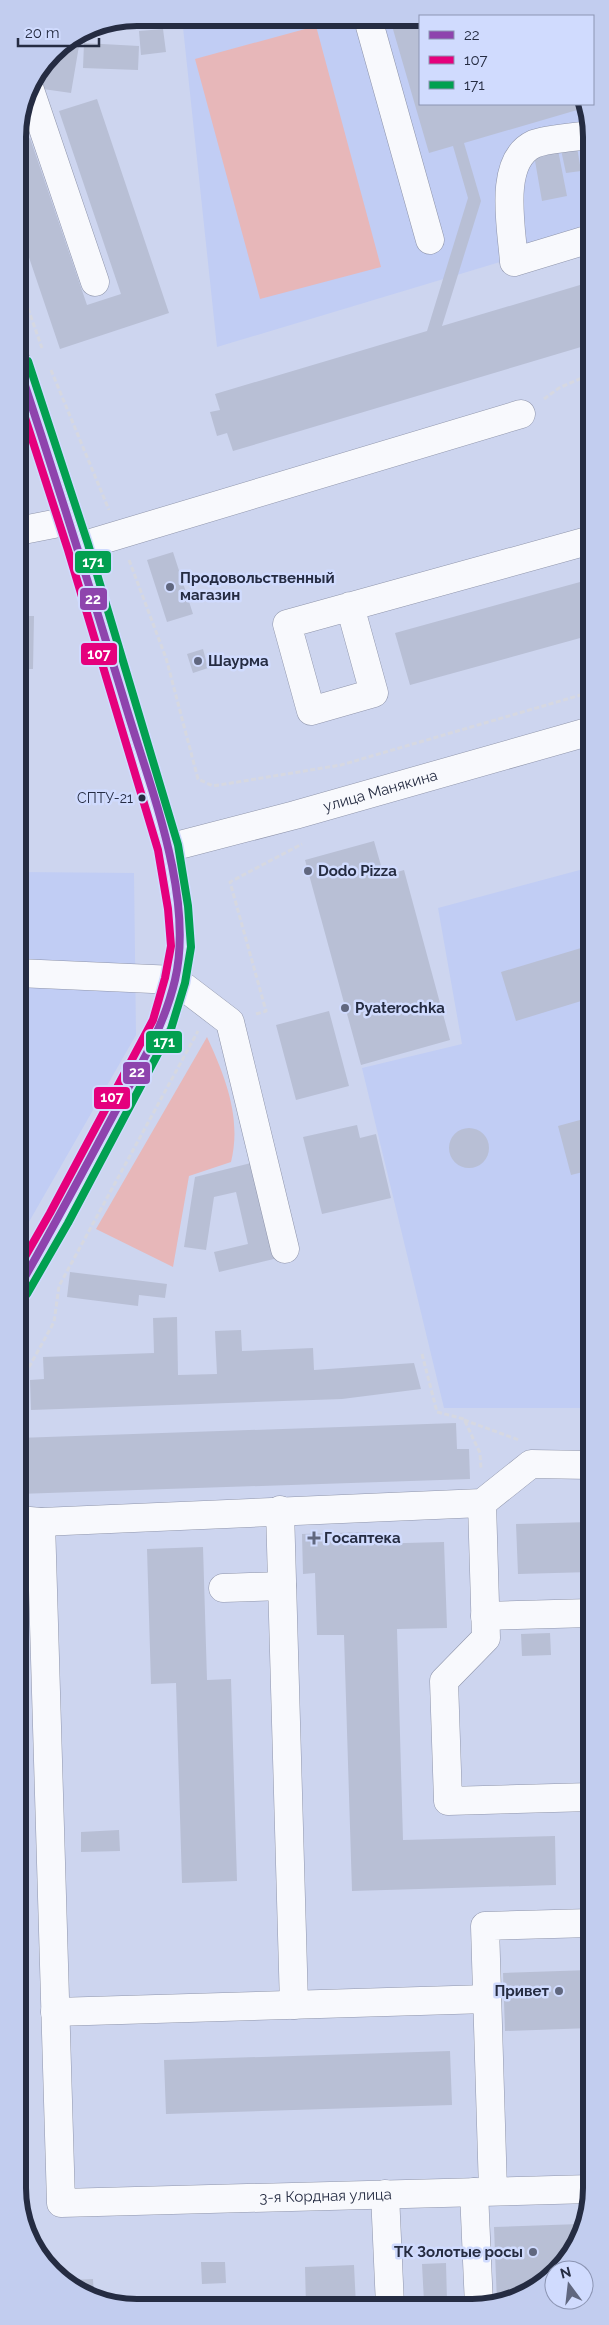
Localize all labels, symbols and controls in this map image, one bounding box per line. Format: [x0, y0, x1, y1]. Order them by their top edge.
scale bar [18, 15, 99, 47]
legend [419, 15, 594, 105]
text: 20 m [25, 24, 60, 42]
text: 22 [464, 26, 480, 44]
text: 107 [464, 51, 488, 69]
text: 171 [464, 76, 485, 94]
line badge: 171 [74, 550, 112, 574]
text: 171 [82, 554, 104, 570]
place label: Продовольственный магазин [180, 569, 335, 604]
marker: Продовольственный магазин [164, 581, 176, 593]
line badge: 22 [79, 587, 108, 611]
text: 22 [85, 591, 101, 607]
line badge: 107 [80, 642, 118, 666]
text: 107 [87, 646, 111, 662]
place label: Шаурма [208, 652, 269, 670]
marker: Шаурма [192, 655, 204, 667]
street label: улица Манякина [321, 766, 440, 815]
place label: СПТУ-21 [77, 790, 133, 806]
marker: СПТУ-21 [137, 793, 147, 803]
place label: Dodo Pizza [318, 862, 397, 880]
marker: Dodo Pizza [302, 865, 314, 877]
place label: Pyaterochka [355, 999, 445, 1017]
marker: Pyaterochka [339, 1002, 351, 1014]
line badge: 171 [145, 1030, 183, 1054]
text: 171 [153, 1034, 175, 1050]
line badge: 22 [122, 1061, 151, 1085]
text: 22 [129, 1064, 145, 1080]
line badge: 107 [93, 1086, 131, 1110]
text: 107 [100, 1089, 124, 1105]
place label: Госаптека [324, 1529, 401, 1547]
marker: Госаптека [308, 1532, 320, 1544]
place label: Привет [494, 1982, 550, 2000]
marker: Привет [553, 1985, 565, 1997]
street label: 3-я Кордная улица [259, 2185, 392, 2207]
place label: ТК Золотые росы [394, 2243, 523, 2261]
marker: ТК Золотые росы [527, 2246, 539, 2258]
north arrow [544, 2260, 594, 2310]
text: N [558, 2263, 573, 2282]

